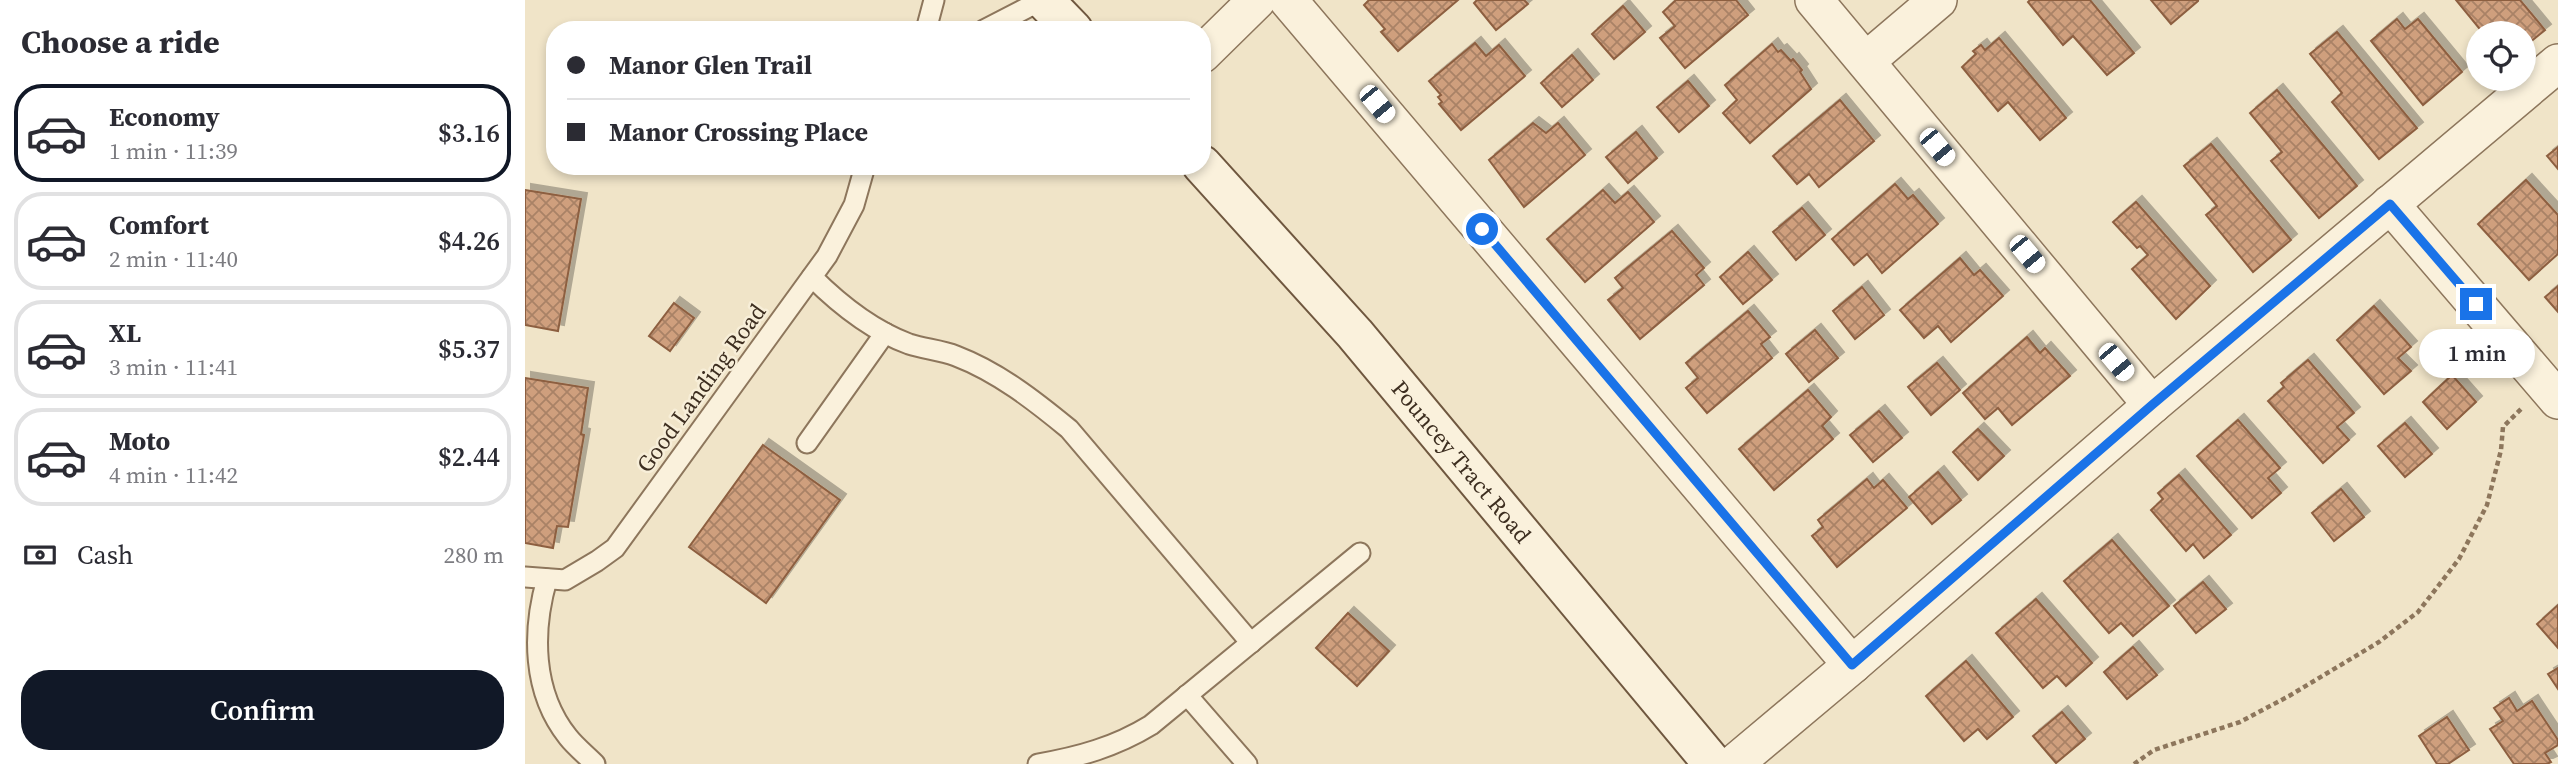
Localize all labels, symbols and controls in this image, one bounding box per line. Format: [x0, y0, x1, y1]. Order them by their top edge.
text: Choose a ride [21, 20, 220, 64]
map controls [2466, 21, 2536, 91]
button: locate [2466, 21, 2536, 91]
text: Manor Glen Trail [609, 47, 812, 83]
car [1356, 81, 1399, 127]
text: Economy [109, 99, 220, 135]
icon: car [25, 102, 88, 165]
text: Manor Crossing Place [609, 114, 868, 150]
text: $3.16 [438, 115, 500, 151]
car [1916, 124, 1959, 170]
text: 1 min · 11:39 [109, 135, 238, 167]
text: Comfort [109, 207, 209, 243]
icon: car [25, 210, 88, 273]
route start [1466, 213, 1498, 245]
text: $4.26 [438, 223, 500, 259]
car [2006, 231, 2049, 277]
text: 2 min · 11:40 [109, 243, 238, 275]
route end [2460, 288, 2492, 320]
street label: Good Landing Road [629, 297, 773, 479]
text: XL [109, 315, 141, 351]
icon: car [25, 318, 88, 381]
callout: 1 min [2418, 328, 2534, 378]
text: $5.37 [438, 331, 500, 367]
text: 1 min [2447, 337, 2507, 369]
car [2095, 339, 2138, 385]
text: 3 min · 11:41 [109, 351, 238, 383]
street label: Pouncey Tract Road [1384, 373, 1538, 550]
text: Moto [109, 423, 170, 459]
icon: car [25, 426, 88, 489]
text: $2.44 [438, 439, 500, 475]
text: 4 min · 11:42 [109, 459, 238, 491]
icon: cash [21, 536, 59, 574]
text: Cash [77, 537, 133, 573]
text: 280 m [443, 539, 504, 571]
button: Confirm [21, 670, 504, 750]

